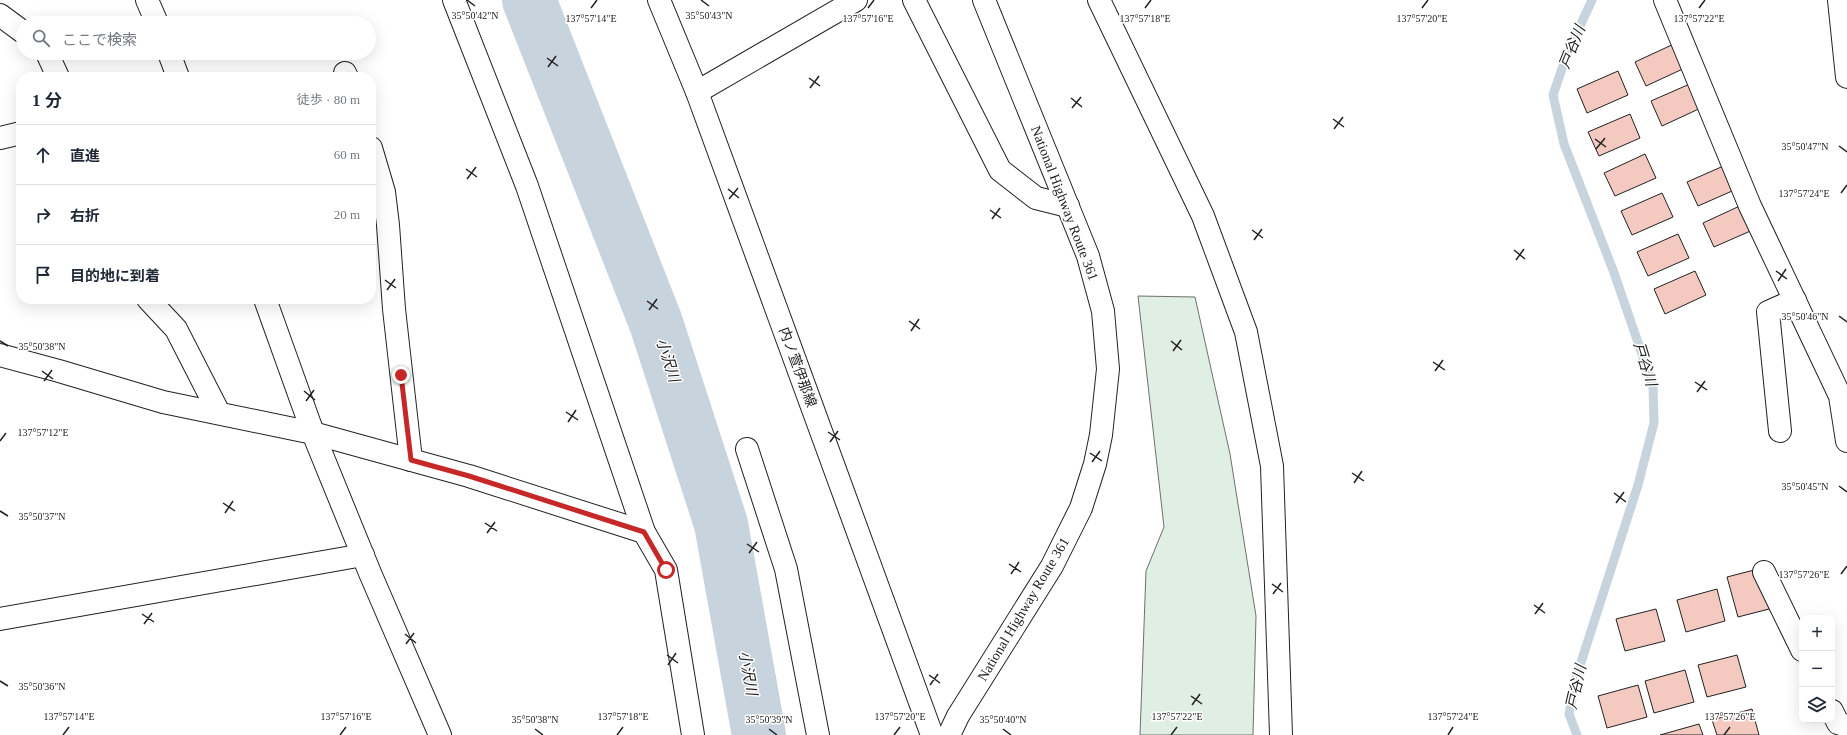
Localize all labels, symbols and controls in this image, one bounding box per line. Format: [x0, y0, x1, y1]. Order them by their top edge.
text: 35°50'42"N [451, 10, 499, 21]
text: 35°50'43"N [685, 10, 733, 21]
text: 137°57'14"E [566, 13, 617, 24]
text: 137°57'16"E [843, 13, 894, 24]
text: 137°57'18"E [1120, 13, 1171, 24]
text: 137°57'20"E [1397, 13, 1448, 24]
text: 137°57'22"E [1674, 13, 1725, 24]
search box [16, 16, 376, 60]
water label: 戸谷川 [1556, 21, 1589, 71]
icon: search [30, 27, 52, 49]
text: ここで検索 [62, 32, 137, 48]
text: 1 分 [32, 91, 62, 110]
text: 徒歩 · 80 m [297, 92, 360, 107]
street label: National Highway Route 361 [1028, 124, 1101, 283]
text: 35°50'47"N [1781, 141, 1829, 152]
icon: ahead [32, 144, 54, 166]
text: 60 m [334, 147, 360, 162]
text: 直進 [70, 148, 100, 164]
text: 137°57'24"E [1779, 188, 1830, 199]
icon: right [32, 204, 54, 226]
text: 20 m [334, 207, 360, 222]
text: 右折 [70, 208, 100, 224]
icon: arrive [32, 264, 54, 286]
text: 目的地に到着 [70, 268, 160, 284]
text: 35°50'46"N [1781, 311, 1829, 322]
street label: 内ノ萱伊那線 [776, 325, 819, 409]
water label: 小沢川 [653, 336, 683, 386]
water label: 戸谷川 [1631, 340, 1660, 390]
text: 35°50'38"N [18, 341, 66, 352]
route end [392, 366, 410, 384]
text: 137°57'12"E [18, 427, 69, 438]
text: 35°50'45"N [1781, 481, 1829, 492]
text: 35°50'37"N [18, 511, 66, 522]
street label: National Highway Route 361 [975, 535, 1072, 684]
route start [657, 561, 675, 579]
text: 137°57'26"E [1779, 569, 1830, 580]
map controls [1799, 615, 1835, 723]
button: + [1799, 615, 1835, 651]
water label: 小沢川 [736, 649, 760, 699]
button: − [1799, 651, 1835, 687]
water label: 戸谷川 [1563, 661, 1589, 711]
text: 35°50'36"N [18, 681, 66, 692]
button: layers [1799, 687, 1835, 723]
text: 137°57'14"E [44, 711, 95, 722]
text: 137°57'16"E [321, 711, 372, 722]
text: 137°57'18"E [598, 711, 649, 722]
text: 137°57'20"E [875, 711, 926, 722]
text: 137°57'22"E [1152, 711, 1203, 722]
text: 137°57'24"E [1428, 711, 1479, 722]
text: 137°57'26"E [1705, 711, 1756, 722]
text: 35°50'38"N [511, 714, 559, 725]
text: 35°50'39"N [745, 714, 793, 725]
text: 35°50'40"N [979, 714, 1027, 725]

